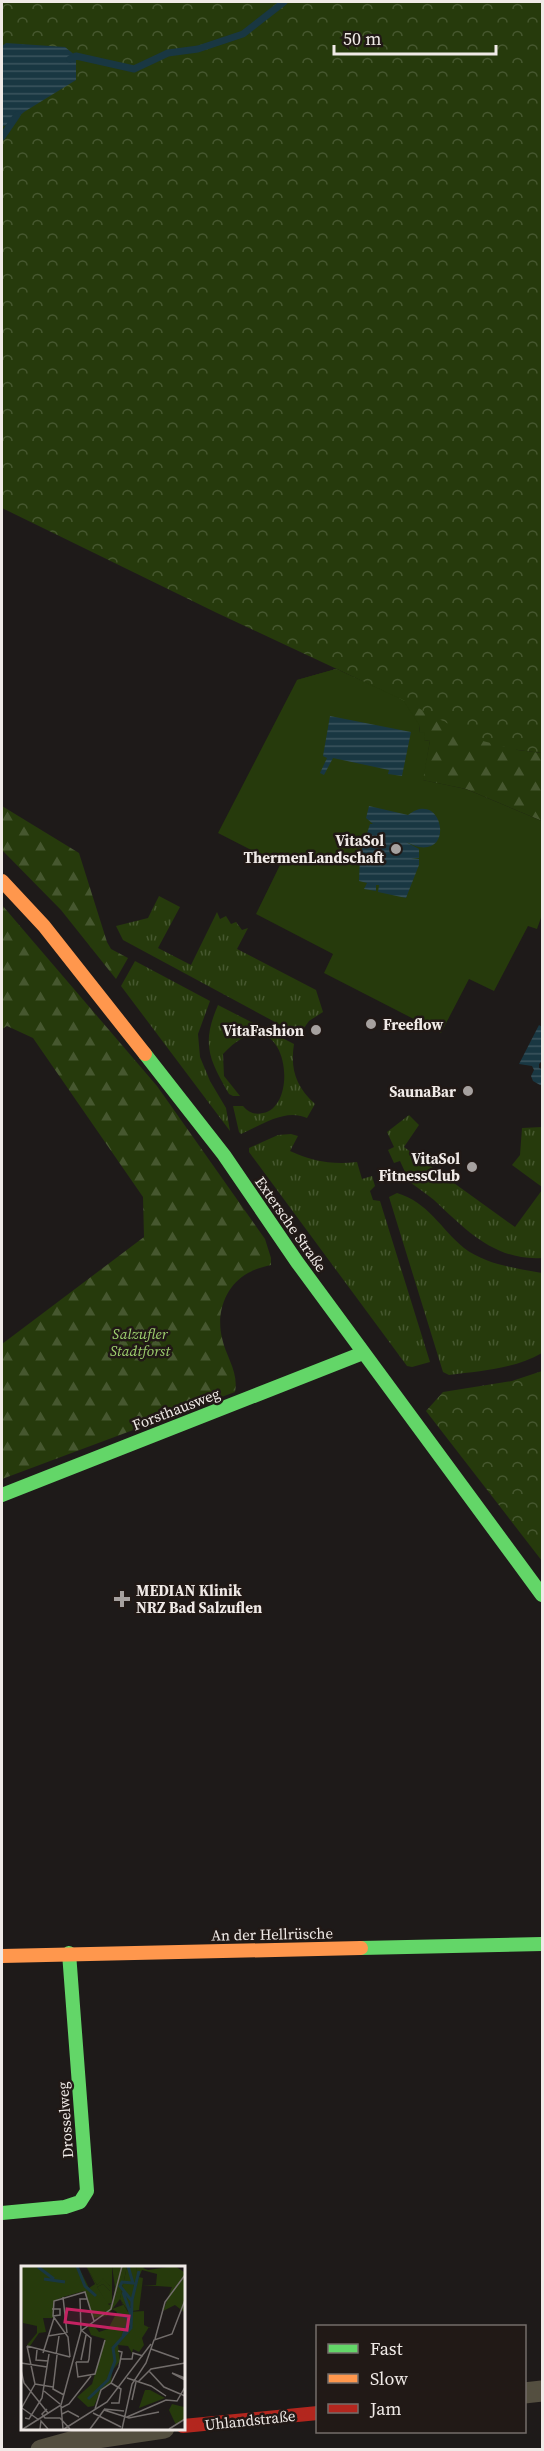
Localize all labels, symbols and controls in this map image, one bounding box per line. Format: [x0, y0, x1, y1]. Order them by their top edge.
scale bar [334, 18, 496, 56]
text: 50 m [343, 26, 381, 51]
place label: VitaSol ThermenLandschaft [243, 830, 385, 868]
marker: VitaSol ThermenLandschaft [389, 842, 403, 856]
place label: Freeflow [383, 1014, 443, 1035]
marker: Freeflow [364, 1017, 378, 1031]
place label: VitaFashion [222, 1020, 304, 1041]
marker: VitaFashion [309, 1023, 323, 1037]
place label: SaunaBar [389, 1081, 456, 1102]
marker: SaunaBar [461, 1084, 475, 1098]
place label: VitaSol FitnessClub [378, 1148, 460, 1186]
marker: VitaSol FitnessClub [465, 1160, 479, 1174]
street label: Extersche Straße [250, 1172, 332, 1276]
park label: Salzufler Stadtforst [110, 1323, 171, 1361]
street label: Forsthausweg [129, 1383, 223, 1435]
place label: MEDIAN Klinik NRZ Bad Salzuflen [136, 1580, 262, 1618]
marker: MEDIAN Klinik NRZ Bad Salzuflen [113, 1590, 131, 1608]
street label: An der Hellrüsche [211, 1922, 333, 1946]
street label: Drosselweg [52, 2081, 78, 2159]
inset map [21, 2266, 184, 2430]
legend [316, 2325, 526, 2433]
text: Fast [370, 2336, 403, 2361]
text: Slow [370, 2366, 408, 2391]
text: Jam [369, 2396, 402, 2421]
street label: Uhlandstraße [204, 2405, 297, 2435]

